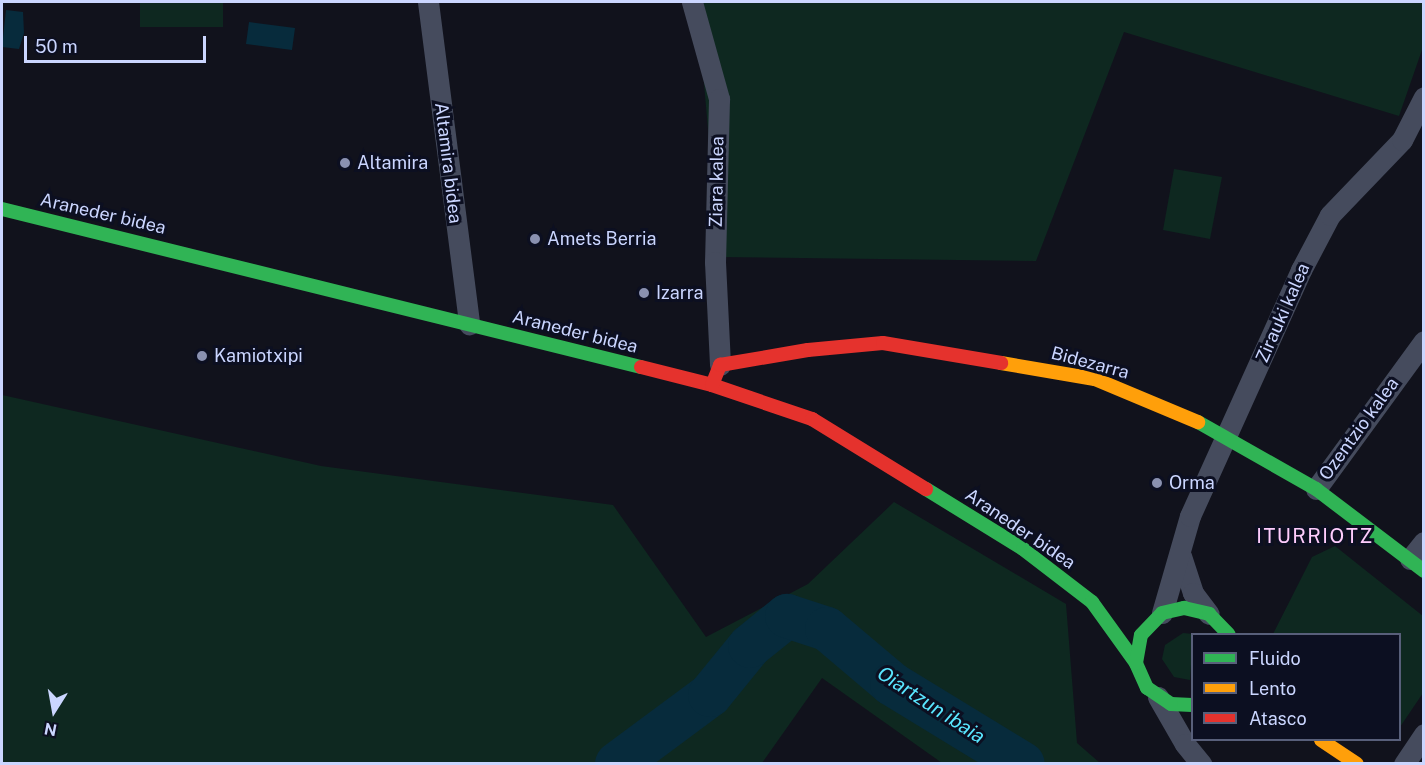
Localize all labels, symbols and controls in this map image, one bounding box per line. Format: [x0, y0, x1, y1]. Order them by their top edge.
scale bar [27, 24, 208, 62]
text: 50 m [35, 36, 78, 57]
street label: Altamira bidea [430, 101, 466, 225]
street label: Ziara kalea [705, 136, 729, 228]
place label: Altamira [357, 152, 428, 174]
marker: Altamira [338, 156, 352, 170]
street label: Araneder bidea [38, 189, 168, 239]
place label: Amets Berria [547, 228, 656, 250]
marker: Amets Berria [528, 232, 542, 246]
street label: Zirauki kalea [1251, 260, 1315, 366]
place label: Izarra [656, 282, 703, 304]
marker: Izarra [637, 286, 651, 300]
street label: Araneder bidea [510, 306, 640, 358]
street label: Bidezarra [1049, 342, 1131, 384]
place label: Kamiotxipi [214, 345, 303, 367]
marker: Kamiotxipi [195, 349, 209, 363]
street label: Ozentzio kalea [1315, 374, 1403, 484]
place label: Orma [1169, 472, 1215, 494]
marker: Orma [1150, 476, 1164, 490]
street label: Araneder bidea [961, 484, 1079, 574]
district label: ITURRIOTZ [1256, 524, 1374, 548]
legend [1191, 633, 1401, 741]
text: Fluido [1249, 648, 1301, 669]
water label: Oiartzun ibaia [873, 661, 989, 749]
text: Lento [1249, 678, 1296, 699]
north arrow [24, 681, 84, 741]
text: Atasco [1249, 708, 1307, 729]
text: N [43, 719, 58, 740]

